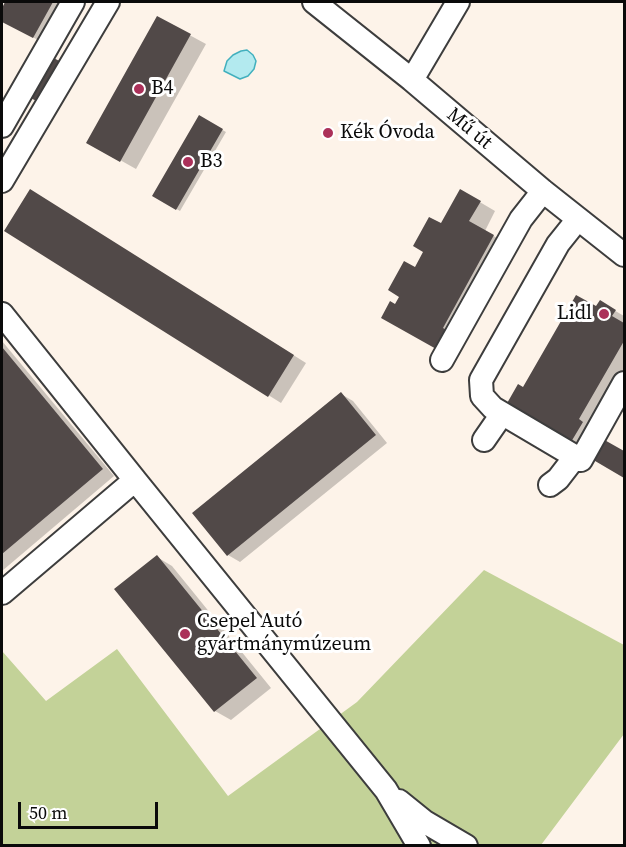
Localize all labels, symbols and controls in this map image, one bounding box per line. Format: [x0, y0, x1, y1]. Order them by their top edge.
place label: B4 [151, 77, 174, 101]
marker: B4 [132, 82, 146, 96]
street label: Mű út [441, 103, 497, 155]
place label: Kék Óvoda [340, 121, 435, 145]
marker: Kék Óvoda [321, 126, 335, 140]
place label: B3 [200, 150, 223, 174]
marker: B3 [181, 155, 195, 169]
place label: Lidl [557, 302, 592, 326]
marker: Lidl [597, 307, 611, 321]
place label: Csepel Autó gyártmánymúzeum [197, 610, 371, 657]
marker: Csepel Autó gyártmánymúzeum [178, 627, 192, 641]
scale bar [21, 790, 160, 828]
text: 50 m [29, 800, 67, 825]

